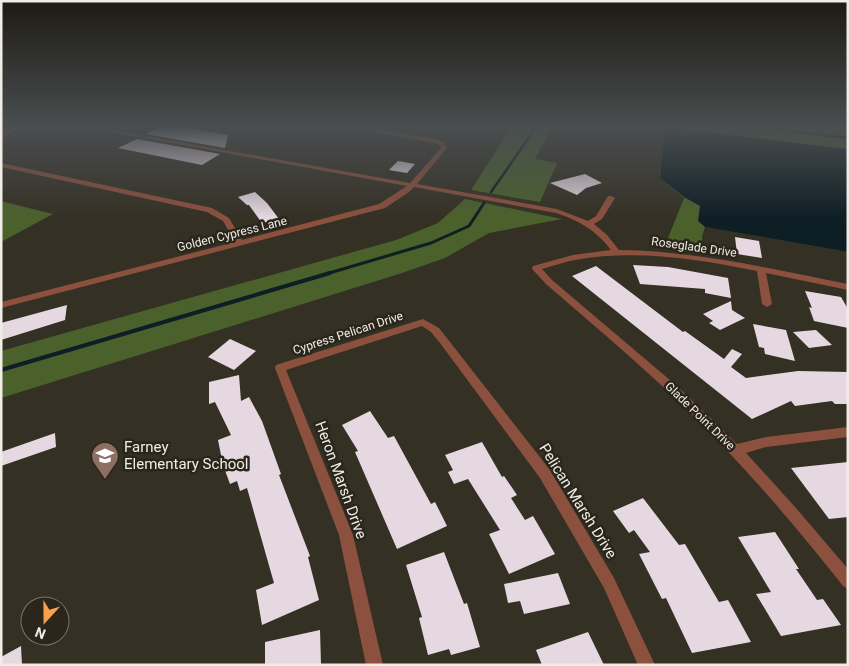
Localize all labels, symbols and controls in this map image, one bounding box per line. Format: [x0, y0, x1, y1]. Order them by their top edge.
street label: Golden Cypress Lane [176, 214, 288, 254]
street label: Roseglade Drive [650, 234, 738, 260]
street label: Cypress Pelican Drive [291, 309, 405, 357]
street label: Glade Point Drive [662, 379, 738, 453]
street label: Heron Marsh Drive [311, 419, 371, 541]
place label: Farney Elementary School [124, 438, 248, 473]
street label: Pelican Marsh Drive [535, 440, 621, 562]
school or university icon: Farney Elementary School [90, 441, 120, 480]
north arrow [20, 596, 70, 646]
text: N [33, 624, 48, 642]

